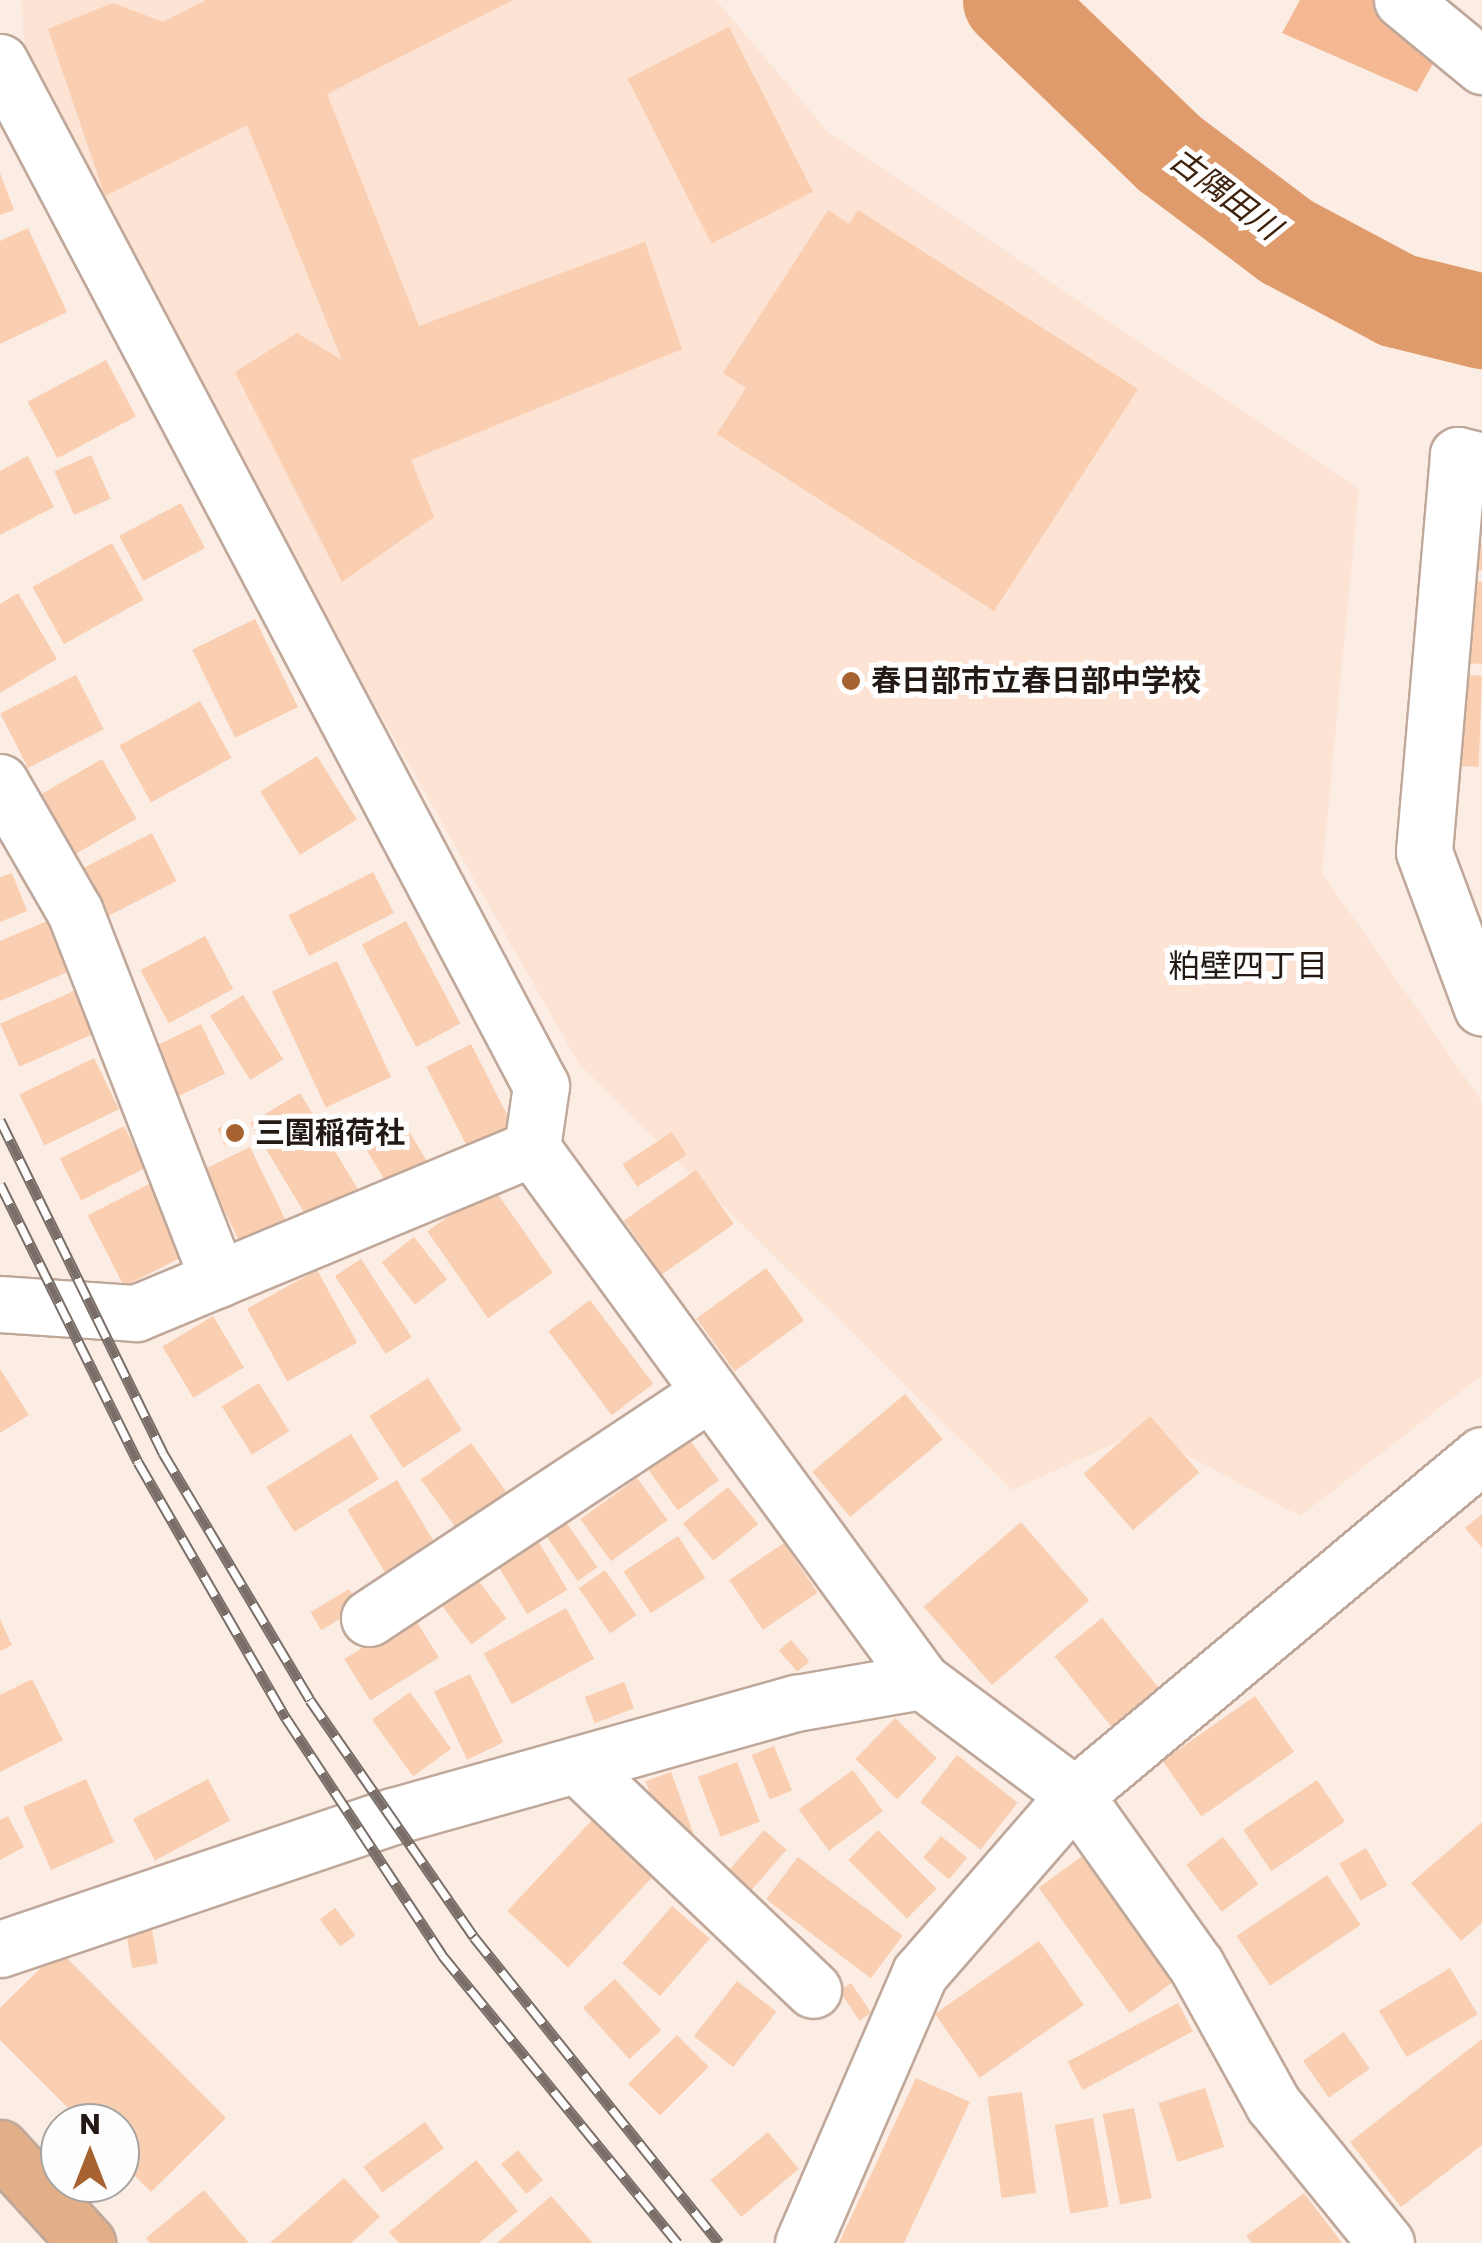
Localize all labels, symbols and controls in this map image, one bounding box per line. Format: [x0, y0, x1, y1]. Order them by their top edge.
water label: 古隅田川 [1162, 140, 1288, 248]
place label: 春日部市立春日部中学校 [871, 663, 1201, 699]
marker: 春日部市立春日部中学校 [840, 670, 862, 692]
district label: 粕壁四丁目 [1168, 947, 1328, 985]
place label: 三圍稲荷社 [255, 1115, 405, 1151]
marker: 三圍稲荷社 [224, 1122, 246, 1144]
north arrow [40, 2103, 140, 2203]
text: N [79, 2105, 101, 2144]

